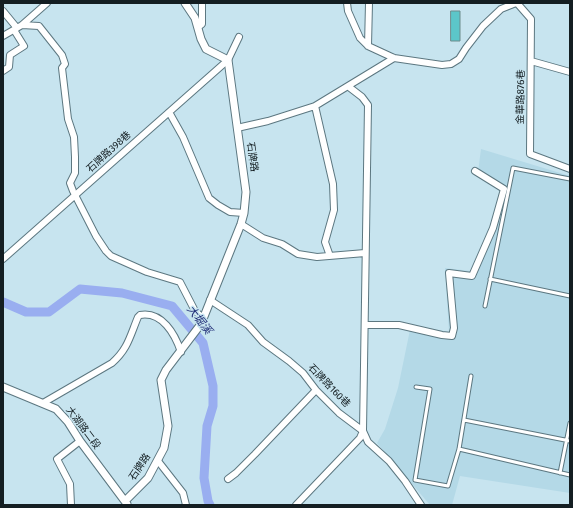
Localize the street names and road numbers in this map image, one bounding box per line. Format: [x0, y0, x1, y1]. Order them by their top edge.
street label: 金華路876巷 [515, 69, 527, 125]
street label: 石牌路398巷 [84, 129, 134, 175]
street label: 石牌路 [244, 141, 260, 173]
street label: 石牌路160巷 [305, 362, 353, 410]
street label: 大湖路二段 [63, 404, 103, 452]
street label: 石牌路 [127, 451, 153, 483]

